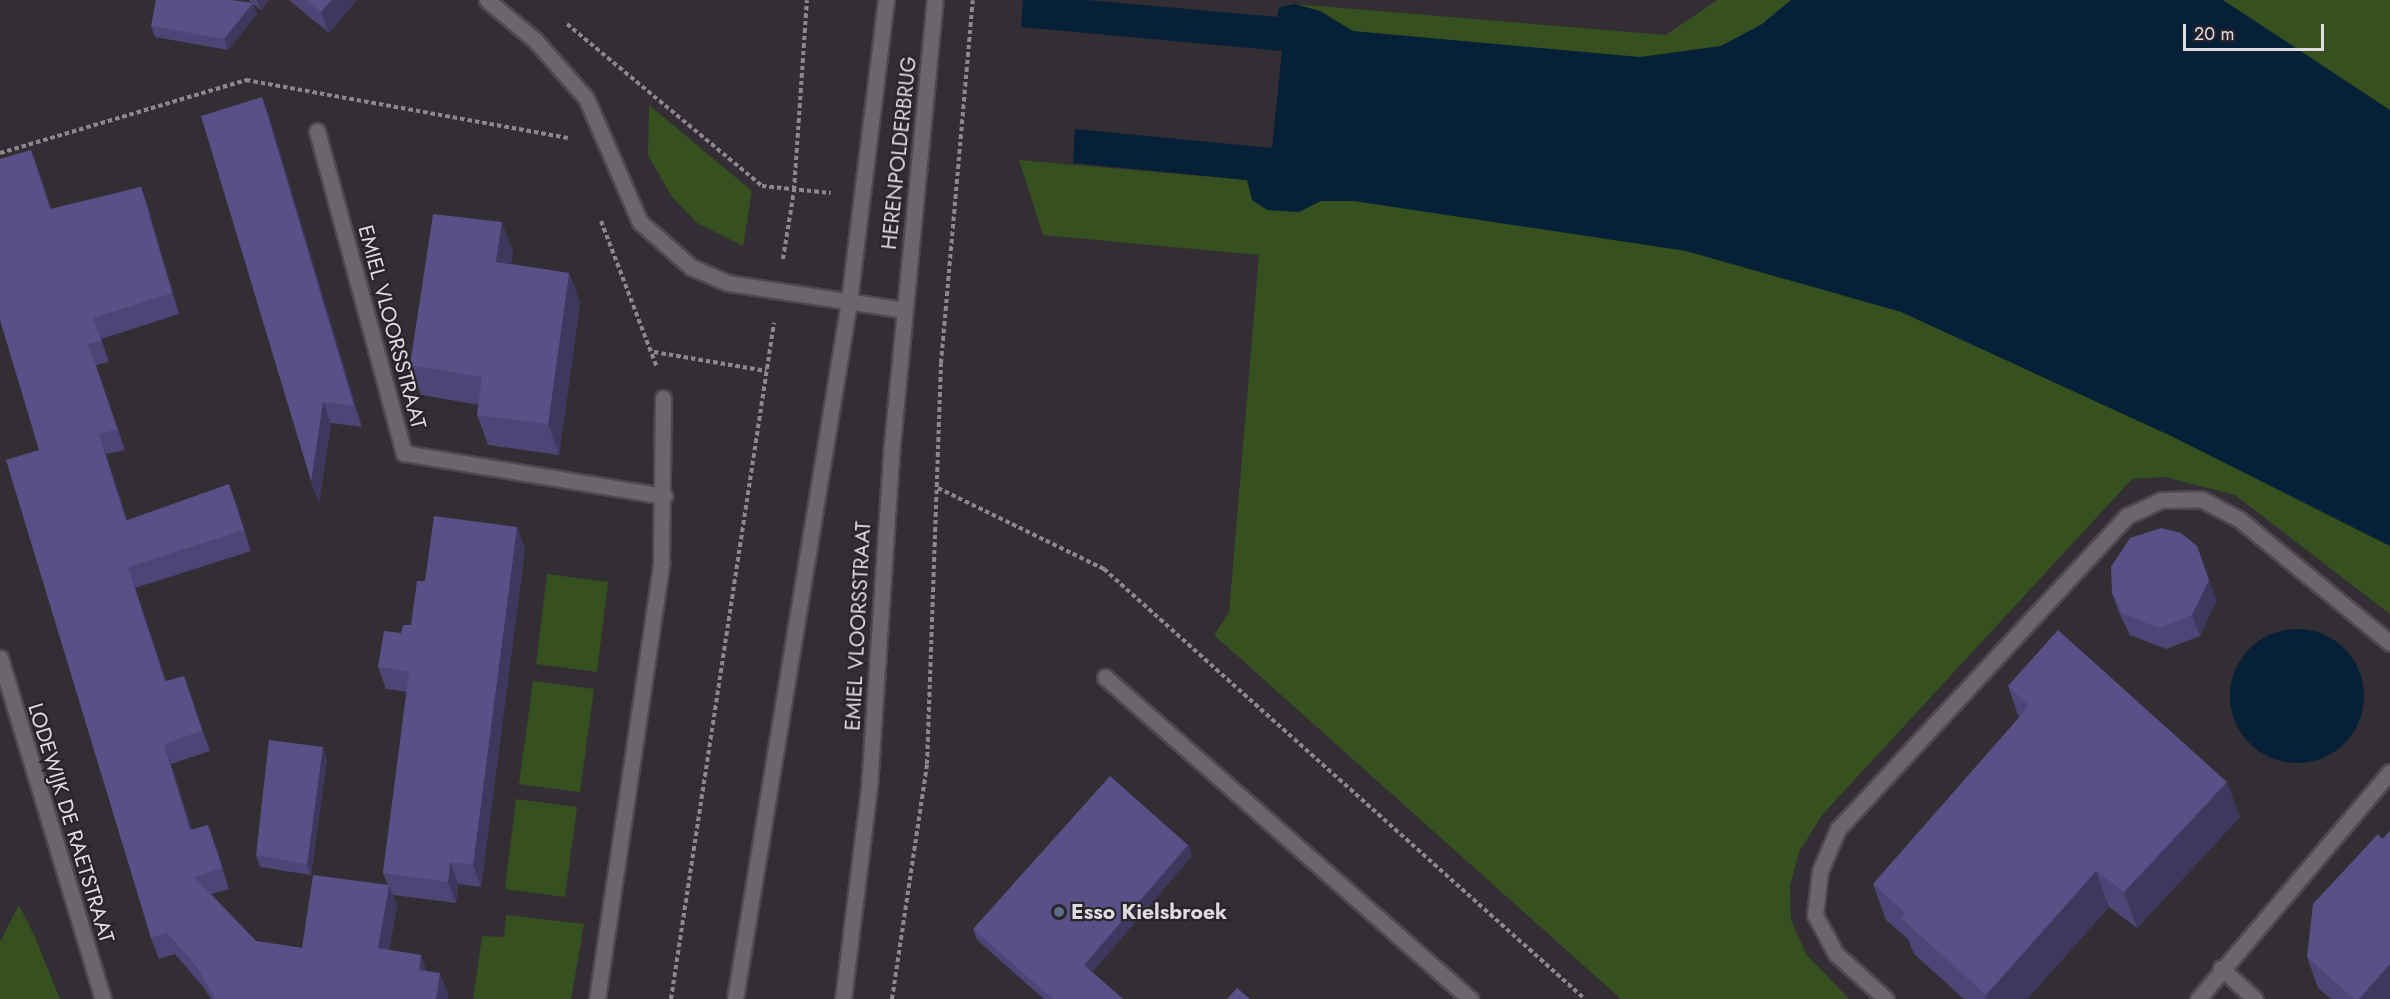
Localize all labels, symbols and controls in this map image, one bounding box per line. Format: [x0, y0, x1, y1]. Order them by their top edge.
scale bar [2186, 12, 2327, 50]
text: 20 m [2194, 21, 2234, 47]
street label: HERENPOLDERBRUG [876, 55, 922, 251]
street label: EMIEL VLOORSSTRAAT [353, 222, 431, 432]
street label: EMIEL VLOORSSTRAAT [840, 521, 876, 731]
street label: LODEWIJK DE RAETSTRAAT [23, 700, 119, 946]
place label: Esso Kielsbroek [1071, 899, 1227, 925]
marker: Esso Kielsbroek [1052, 905, 1066, 919]

